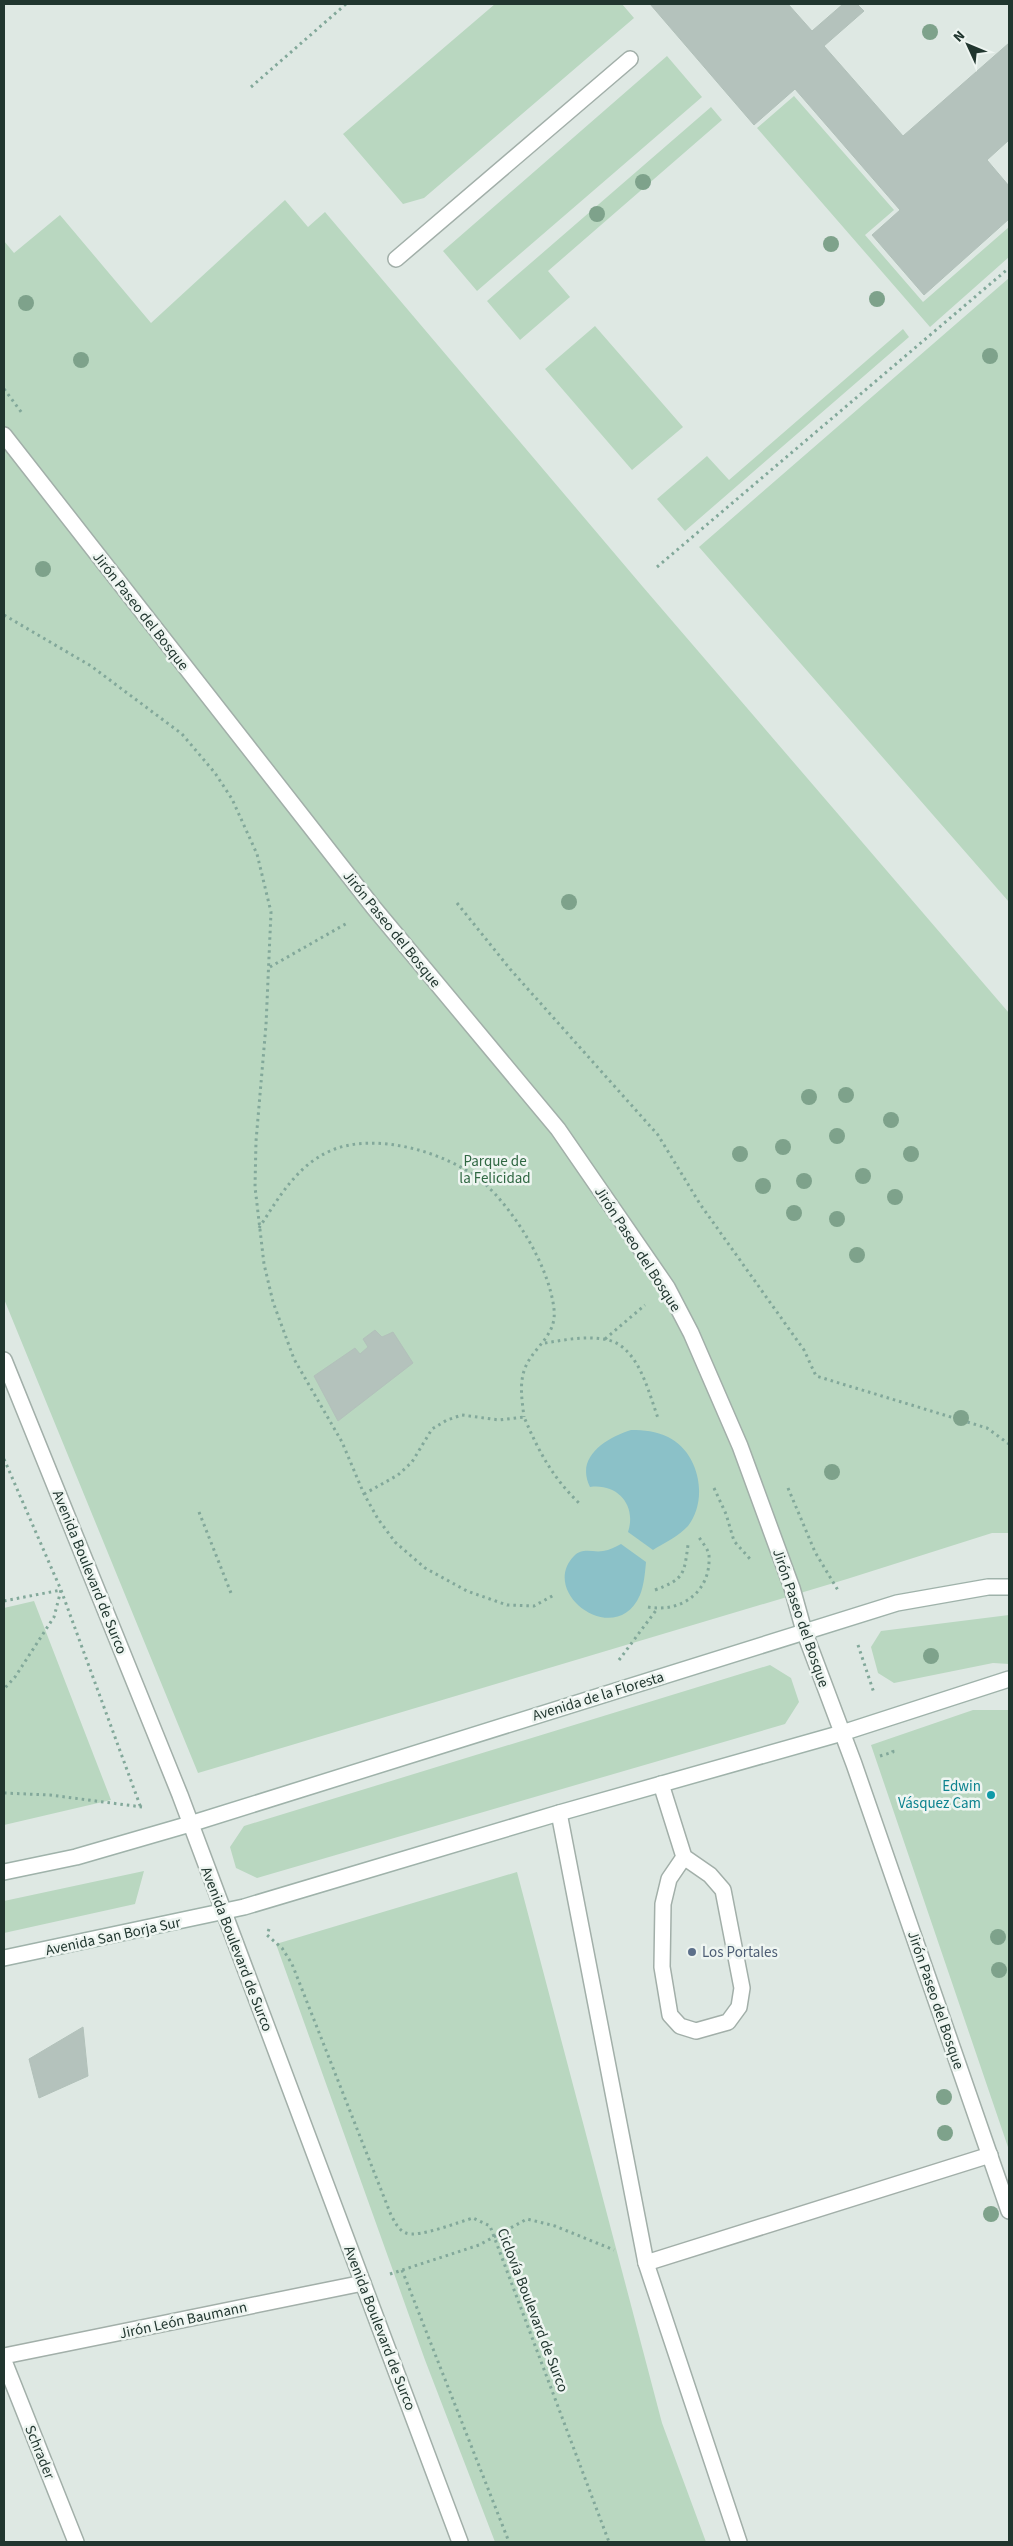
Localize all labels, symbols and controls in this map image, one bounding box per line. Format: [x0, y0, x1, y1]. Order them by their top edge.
north arrow [943, 20, 993, 70]
text: N [949, 26, 970, 47]
street label: Jirón Paseo del Bosque [88, 548, 194, 675]
street label: Jirón Paseo del Bosque [338, 866, 445, 992]
park label: Parque de la Felicidad [459, 1151, 531, 1189]
street label: Jirón Paseo del Bosque [589, 1183, 686, 1316]
street label: Avenida Boulevard de Surco [47, 1487, 132, 1657]
street label: Jirón Paseo del Bosque [767, 1546, 834, 1690]
street label: Avenida de la Floresta [530, 1666, 666, 1726]
place label: Edwin Vásquez Cam [898, 1776, 981, 1814]
marker: Edwin Vásquez Cam [985, 1789, 997, 1801]
street label: Avenida Boulevard de Surco [195, 1864, 278, 2035]
street label: Avenida San Borja Sur [44, 1912, 183, 1961]
street label: Jirón Paseo del Bosque [902, 1928, 969, 2072]
place label: Los Portales [702, 1942, 778, 1963]
marker: Los Portales [686, 1946, 698, 1958]
street label: Ciclovía Boulevard de Surco [492, 2225, 574, 2395]
street label: Avenida Boulevard de Surco [338, 2243, 421, 2414]
street label: Jirón León Baumann [117, 2297, 249, 2344]
street label: Schrader [19, 2422, 60, 2483]

